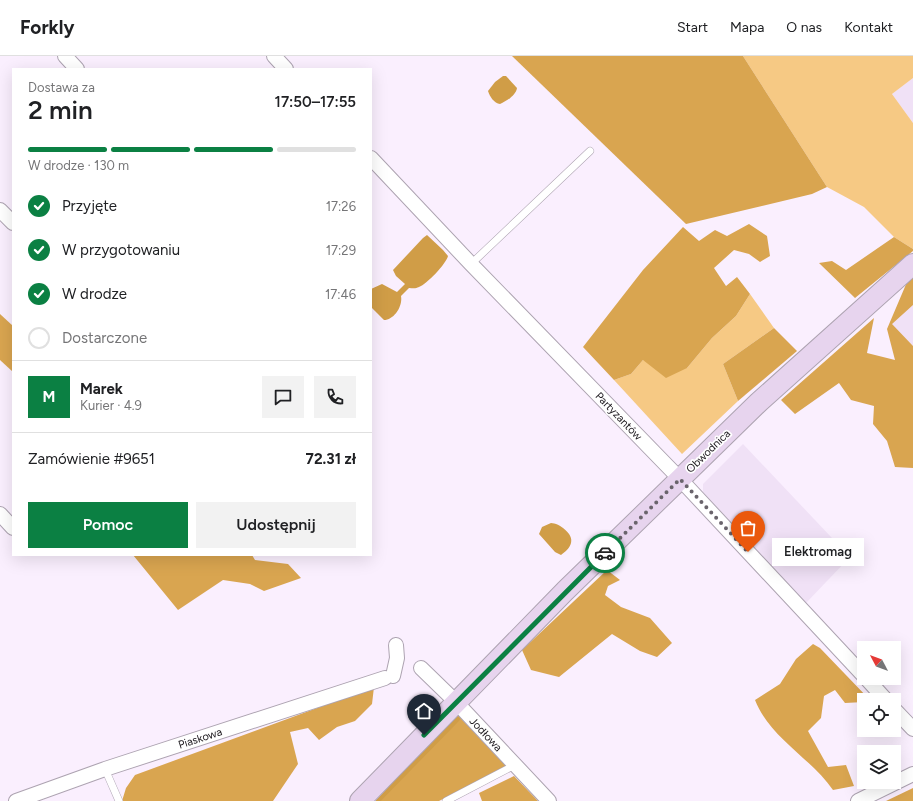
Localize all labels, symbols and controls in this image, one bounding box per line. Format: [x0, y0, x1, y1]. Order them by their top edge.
text: Forkly [20, 16, 74, 39]
text: Start [677, 19, 708, 36]
text: Mapa [730, 19, 764, 36]
text: O nas [786, 19, 822, 36]
text: Kontakt [844, 19, 893, 36]
text: Dostawa za [28, 80, 95, 95]
text: 17:50–17:55 [275, 93, 356, 111]
text: 2 min [28, 94, 93, 126]
text: W drodze · 130 m [28, 158, 129, 173]
icon: check [28, 195, 50, 217]
text: Przyjęte [62, 197, 117, 215]
text: 17:26 [326, 199, 356, 214]
icon: check [28, 239, 50, 261]
text: W przygotowaniu [62, 241, 180, 259]
text: 17:29 [326, 243, 356, 258]
icon: check [28, 283, 50, 305]
text: W drodze [62, 285, 127, 303]
text: 17:46 [325, 287, 356, 302]
text: Dostarczone [62, 329, 147, 347]
button: chat [262, 376, 304, 418]
button: phone [314, 376, 356, 418]
text: Marek [80, 380, 123, 398]
text: M [43, 388, 55, 406]
street label: Partyzantów [593, 390, 645, 443]
text: Kurier · 4.9 [80, 398, 142, 413]
street label: Obwodnica [684, 427, 733, 476]
text: Zamówienie #9651 [28, 450, 155, 468]
text: 72.31 zł [306, 450, 356, 468]
button: Pomoc [28, 502, 188, 548]
button: Udostępnij [196, 502, 356, 548]
pin [731, 511, 765, 552]
icon: bag [737, 517, 759, 539]
courier [585, 533, 625, 573]
callout: Elektromag [772, 538, 864, 566]
icon: car [594, 542, 616, 564]
text: Elektromag [784, 544, 852, 559]
north arrow [857, 641, 901, 685]
map controls [857, 641, 901, 789]
button: locate [857, 693, 901, 737]
pin [407, 694, 441, 735]
icon: home [413, 700, 435, 722]
street label: Jodłowa [467, 715, 505, 754]
street label: Piaskowa [177, 725, 224, 752]
button: layers [857, 745, 901, 789]

